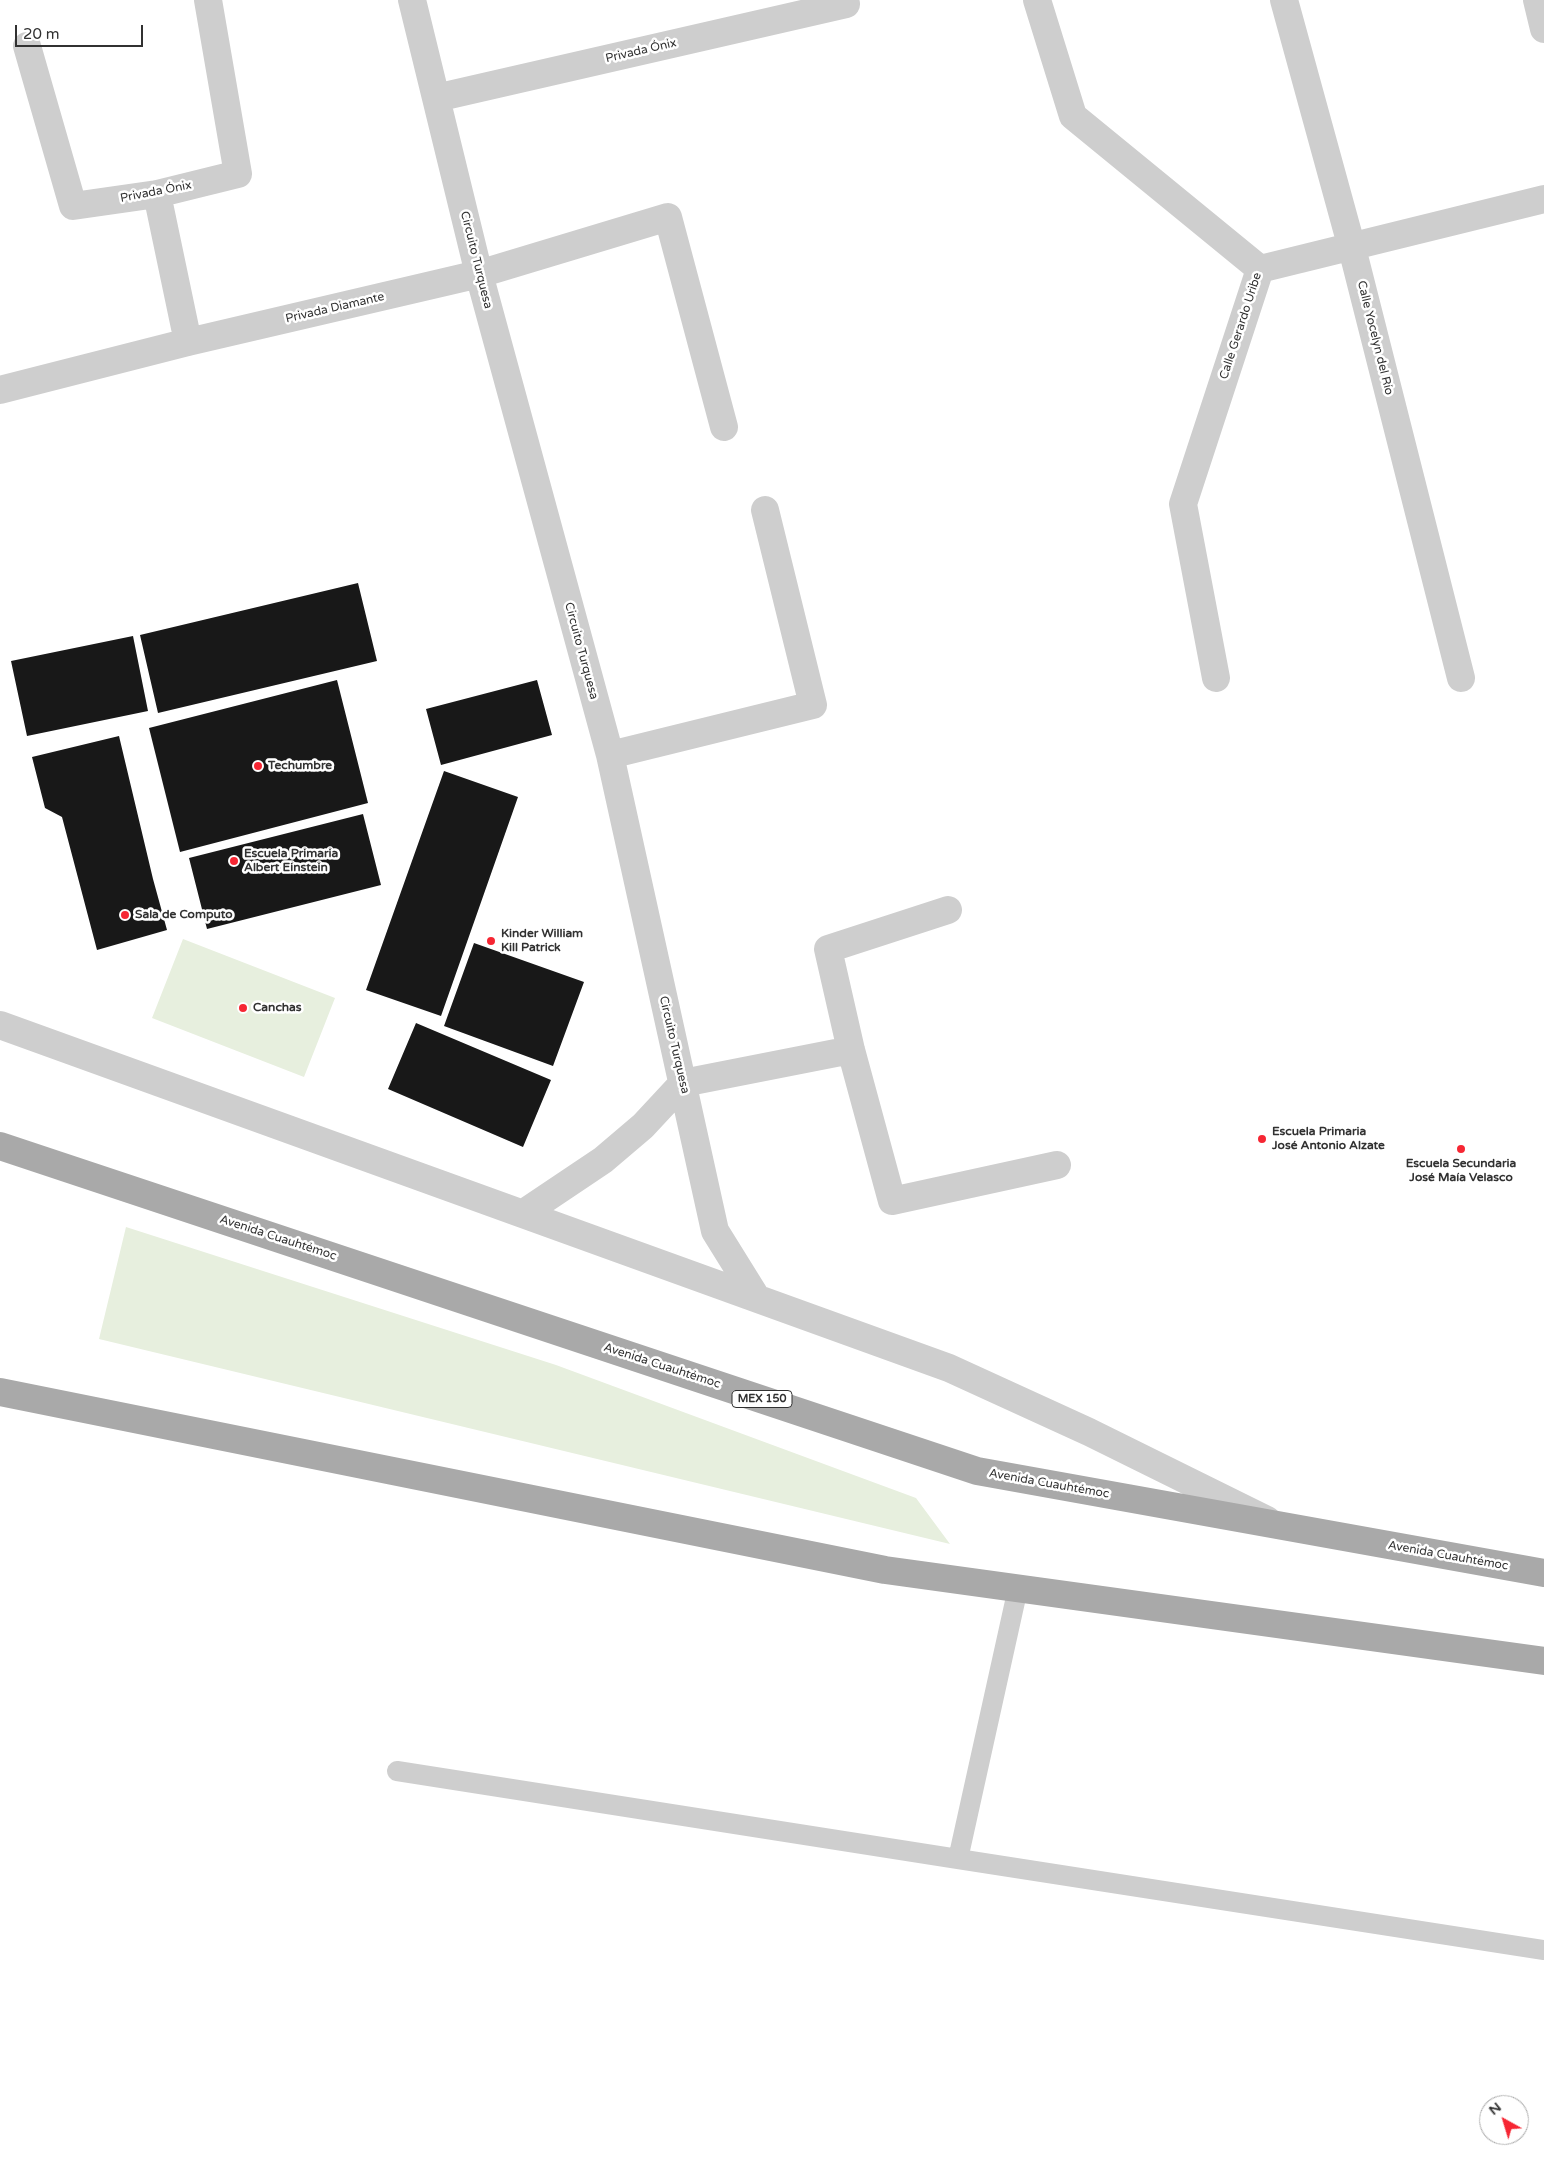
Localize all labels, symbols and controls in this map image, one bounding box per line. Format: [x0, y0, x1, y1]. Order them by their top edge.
scale bar [18, 15, 145, 47]
text: 20 m [23, 25, 60, 43]
street label: Privada Ónix [604, 36, 678, 66]
street label: Privada Ónix [119, 178, 193, 206]
street label: Circuito Turquesa [457, 210, 495, 310]
street label: Calle Gerardo Uribe [1217, 271, 1265, 381]
street label: Calle Yocelyn del Río [1354, 279, 1396, 397]
street label: Privada Diamante [284, 290, 386, 326]
street label: Circuito Turquesa [561, 601, 601, 701]
place label: Techumbre [268, 759, 332, 773]
marker: Techumbre [252, 760, 264, 772]
place label: Escuela Primaria Albert Einstein [244, 847, 338, 875]
marker: Escuela Primaria Albert Einstein [228, 855, 240, 867]
place label: Sala de Computo [135, 908, 233, 922]
marker: Sala de Computo [119, 909, 131, 921]
place label: Kinder William Kill Patrick [501, 927, 583, 955]
marker: Kinder William Kill Patrick [485, 935, 497, 947]
street label: Circuito Turquesa [656, 995, 692, 1095]
place label: Canchas [253, 1001, 302, 1015]
marker: Canchas [237, 1002, 249, 1014]
place label: Escuela Primaria José Antonio Alzate [1272, 1125, 1385, 1153]
marker: Escuela Primaria José Antonio Alzate [1256, 1133, 1268, 1145]
marker: Escuela Secundaria José Maía Velasco [1455, 1143, 1467, 1155]
place label: Escuela Secundaria José Maía Velasco [1406, 1157, 1516, 1185]
street label: Avenida Cuauhtémoc [218, 1212, 338, 1264]
street label: Avenida Cuauhtémoc [602, 1340, 722, 1392]
road number: MEX 150 [732, 1390, 792, 1408]
street label: Avenida Cuauhtémoc [988, 1466, 1110, 1502]
street label: Avenida Cuauhtémoc [1387, 1538, 1509, 1574]
north arrow [1479, 2095, 1529, 2145]
text: N [1485, 2099, 1505, 2119]

